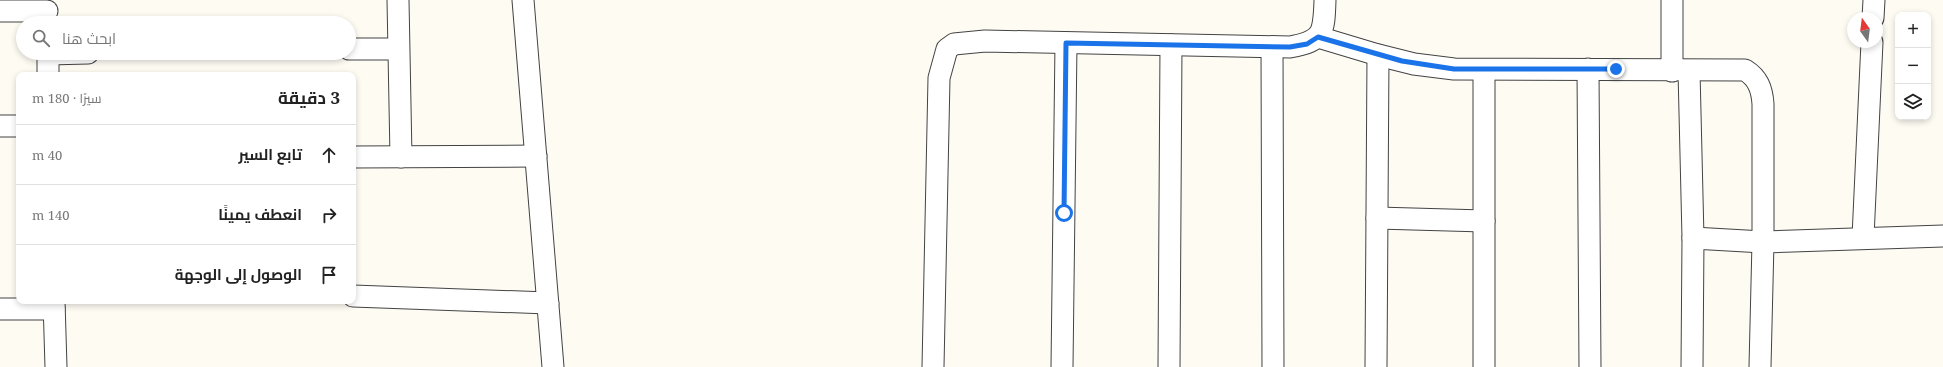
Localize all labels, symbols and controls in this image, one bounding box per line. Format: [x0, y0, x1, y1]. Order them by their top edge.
north arrow [1847, 12, 1883, 48]
map controls [1895, 12, 1931, 120]
button: + [1895, 12, 1931, 48]
search box [16, 16, 356, 60]
icon: search [30, 27, 52, 49]
text: ابحث هنا [62, 28, 116, 48]
button: − [1895, 48, 1931, 84]
route end [1607, 60, 1625, 78]
button: layers [1895, 84, 1931, 120]
text: 3 دقيقة [278, 86, 340, 109]
text: سيرًا · 180 m [32, 89, 101, 107]
text: تابع السير [238, 144, 302, 164]
icon: ahead [318, 144, 340, 166]
text: 40 m [32, 146, 62, 164]
text: انعطف يمينًا [218, 204, 302, 224]
icon: right [318, 204, 340, 226]
route start [1055, 204, 1073, 222]
text: 140 m [32, 206, 70, 224]
text: الوصول إلى الوجهة [175, 264, 302, 284]
icon: arrive [318, 264, 340, 286]

